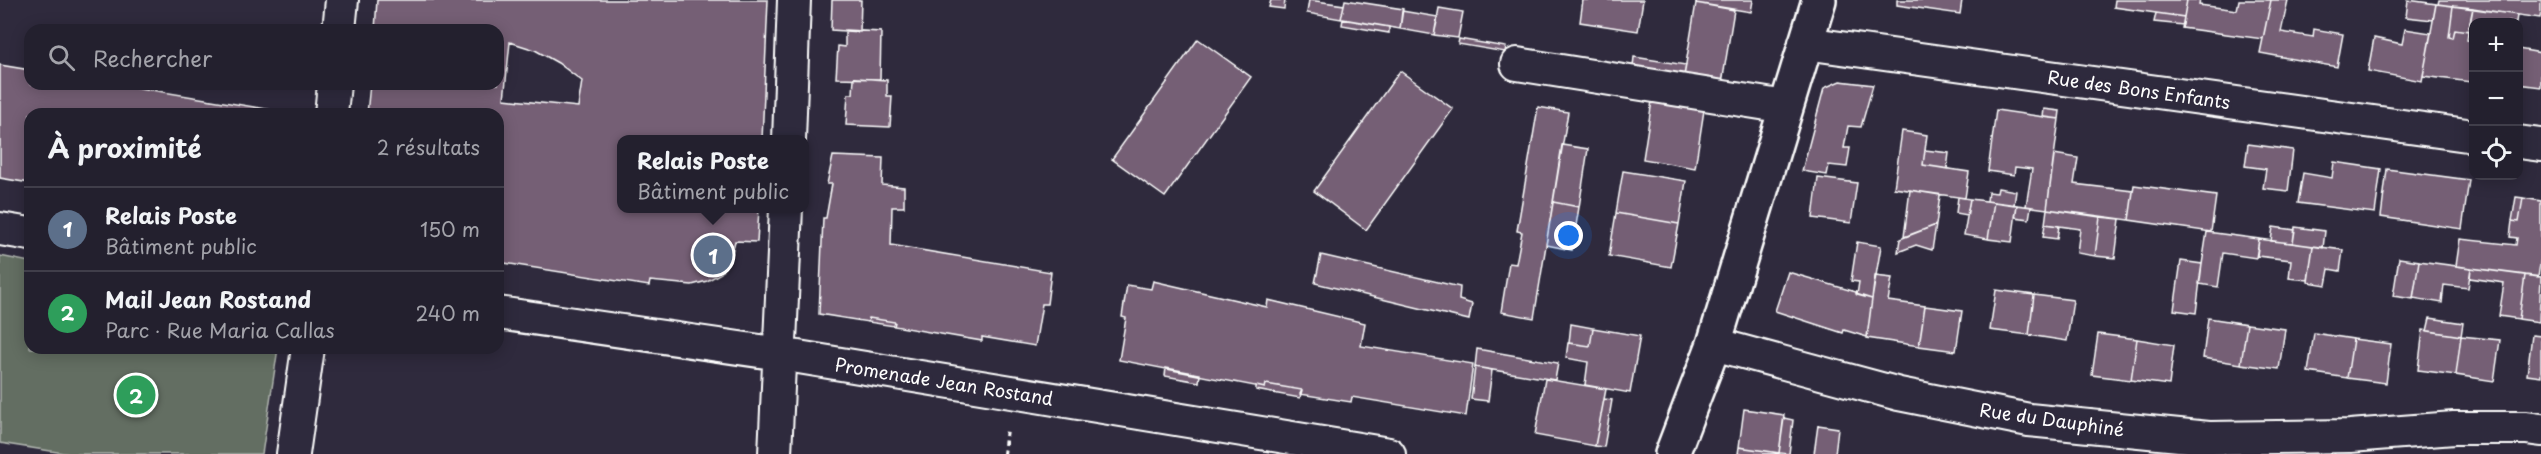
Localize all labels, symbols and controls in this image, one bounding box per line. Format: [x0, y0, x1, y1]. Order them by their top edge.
map controls [2469, 18, 2523, 180]
button: + [2469, 18, 2523, 72]
search box [24, 24, 504, 90]
icon: search [45, 41, 78, 74]
text: Rechercher [93, 41, 212, 74]
street label: Rue des Bons Enfants [2046, 63, 2232, 115]
button: − [2469, 72, 2523, 126]
button: locate [2469, 126, 2523, 180]
text: À proximité [48, 128, 202, 167]
text: 2 résultats [377, 132, 480, 162]
popup [617, 135, 809, 213]
text: Relais Poste [637, 143, 769, 176]
text: Bâtiment public [637, 176, 789, 206]
text: Relais Poste [105, 198, 237, 231]
text: 1 [63, 214, 72, 244]
text: 150 m [420, 214, 480, 244]
your location [1554, 221, 1583, 250]
text: Bâtiment public [105, 231, 257, 261]
pin: 1 [694, 232, 732, 278]
text: Mail Jean Rostand [105, 282, 311, 315]
text: 2 [60, 298, 75, 328]
text: 240 m [415, 298, 480, 328]
text: Parc · Rue Maria Callas [105, 315, 335, 345]
street label: Promenade Jean Rostand [833, 350, 1055, 412]
pin: 2 [116, 372, 156, 418]
street label: Rue du Dauphiné [1978, 395, 2126, 443]

